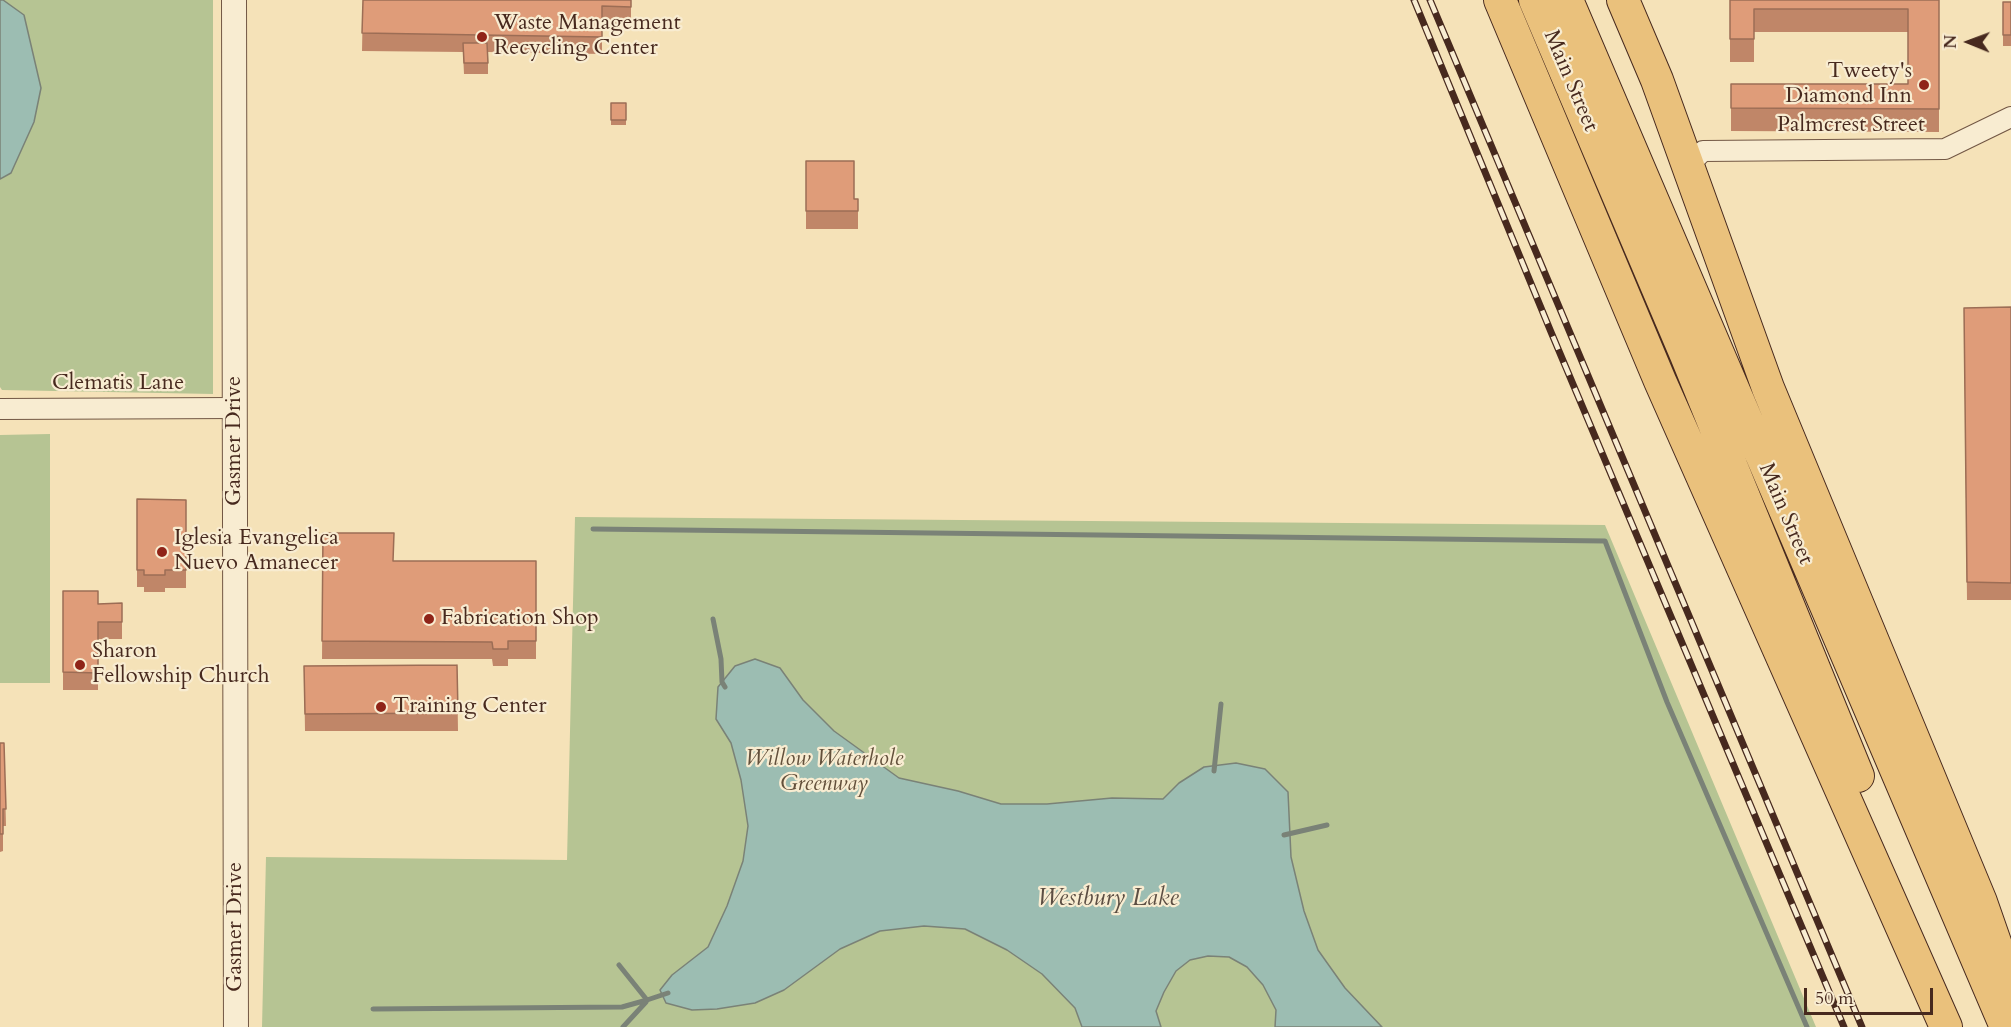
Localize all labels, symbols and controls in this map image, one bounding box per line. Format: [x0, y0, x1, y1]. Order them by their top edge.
place label: Waste Management Recycling Center [494, 11, 681, 62]
north arrow [1939, 12, 1999, 72]
street label: Main Street [1537, 26, 1603, 136]
marker: Waste Management Recycling Center [475, 30, 489, 44]
text: N [1940, 35, 1962, 49]
place label: Tweety's Diamond Inn [1785, 59, 1912, 110]
marker: Tweety's Diamond Inn [1917, 78, 1931, 92]
street label: Palmcrest Street [1777, 113, 1925, 139]
street label: Clematis Lane [52, 371, 184, 397]
street label: Gasmer Drive [222, 376, 248, 506]
street label: Main Street [1752, 459, 1818, 569]
place label: Iglesia Evangelica Nuevo Amanecer [174, 526, 339, 578]
marker: Iglesia Evangelica Nuevo Amanecer [155, 545, 169, 559]
place label: Fabrication Shop [441, 606, 599, 632]
marker: Fabrication Shop [422, 612, 436, 626]
place label: Sharon Fellowship Church [92, 639, 270, 690]
marker: Sharon Fellowship Church [73, 658, 87, 672]
place label: Training Center [393, 694, 547, 720]
marker: Training Center [374, 700, 388, 714]
park label: Willow Waterhole Greenway [745, 747, 903, 798]
street label: Gasmer Drive [223, 862, 249, 992]
water label: Westbury Lake [1037, 885, 1179, 913]
scale bar [1807, 976, 1936, 1014]
text: 50 m [1815, 986, 1854, 1011]

